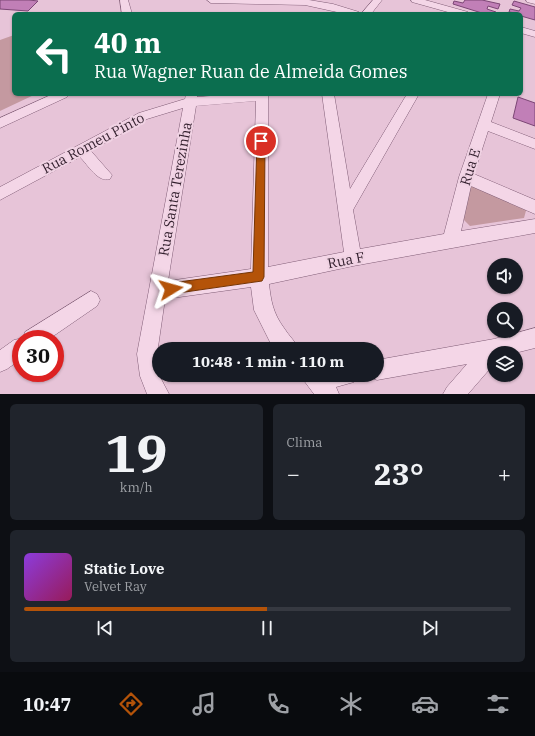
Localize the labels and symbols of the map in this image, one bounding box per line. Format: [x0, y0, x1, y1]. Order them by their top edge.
street label: Rua Romeu Pinto [39, 108, 148, 178]
street label: Rua Santa Terezinha [154, 120, 196, 258]
pin [244, 124, 278, 158]
street label: Rua E [456, 146, 484, 188]
street label: Rua F [326, 248, 366, 272]
position arrow [150, 268, 192, 310]
speed limit sign: 30 [12, 330, 64, 382]

